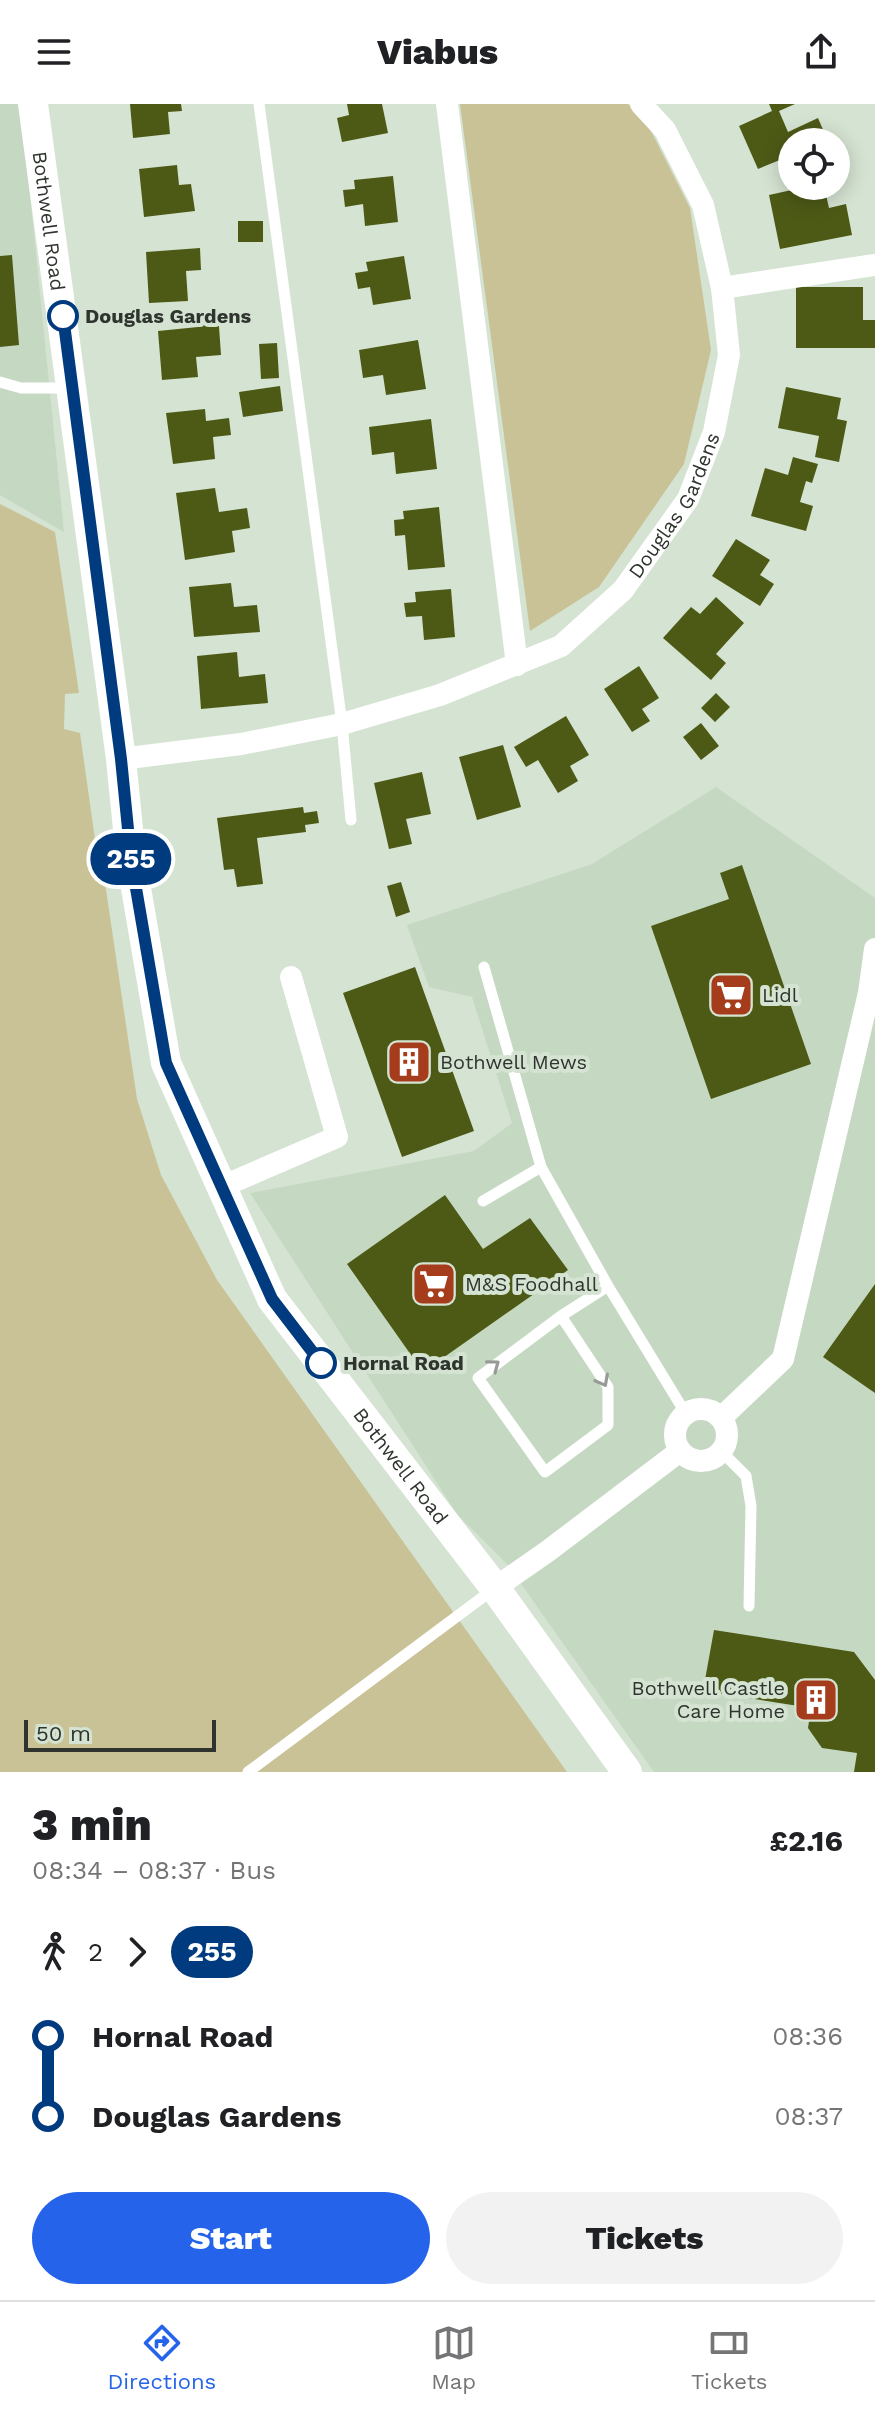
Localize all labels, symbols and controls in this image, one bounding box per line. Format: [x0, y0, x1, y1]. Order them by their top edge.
icon: menu [32, 30, 76, 74]
icon: share [799, 30, 843, 74]
text: Viabus [377, 31, 498, 73]
map controls [778, 128, 850, 200]
button: locate [778, 128, 850, 200]
street label: Bothwell Road [27, 150, 70, 292]
marker: Douglas Gardens [48, 301, 78, 331]
place label: Douglas Gardens [85, 304, 252, 328]
street label: Douglas Gardens [623, 429, 725, 583]
line badge: 255 [85, 833, 177, 885]
text: 255 [106, 842, 156, 875]
supermarket icon: Lidl [707, 971, 755, 1019]
place label: Lidl [762, 983, 798, 1007]
building icon: Bothwell Mews [385, 1038, 433, 1086]
place label: Bothwell Mews [440, 1050, 587, 1074]
supermarket icon: M&S Foodhall [410, 1260, 458, 1308]
place label: M&S Foodhall [465, 1272, 598, 1296]
marker: Hornal Road [306, 1348, 336, 1378]
place label: Hornal Road [343, 1351, 464, 1375]
one-way arrow [485, 1361, 500, 1375]
one-way arrow [593, 1373, 608, 1387]
street label: Bothwell Road [348, 1403, 453, 1529]
place label: Bothwell Castle Care Home [632, 1676, 785, 1723]
building icon: Bothwell Castle Care Home [792, 1676, 840, 1724]
scale bar [24, 1716, 216, 1752]
text: 50 m [36, 1721, 91, 1746]
text: 3 min [32, 1799, 152, 1851]
text: £2.16 [769, 1823, 843, 1858]
text: 08:34 – 08:37 · Bus [32, 1855, 276, 1885]
icon: walk [32, 1930, 76, 1974]
icon: forward [115, 1930, 159, 1974]
text: 255 [187, 1935, 237, 1968]
text: 2 [88, 1937, 103, 1967]
text: Hornal Road [92, 2019, 273, 2054]
text: 08:36 [772, 2021, 843, 2051]
text: Douglas Gardens [92, 2099, 341, 2134]
text: 08:37 [774, 2101, 843, 2131]
button: Start [32, 2192, 430, 2284]
button: Tickets [446, 2192, 843, 2284]
tab: Directions [107, 2321, 216, 2394]
tab: Map [431, 2321, 476, 2394]
tab: Tickets [691, 2321, 767, 2394]

